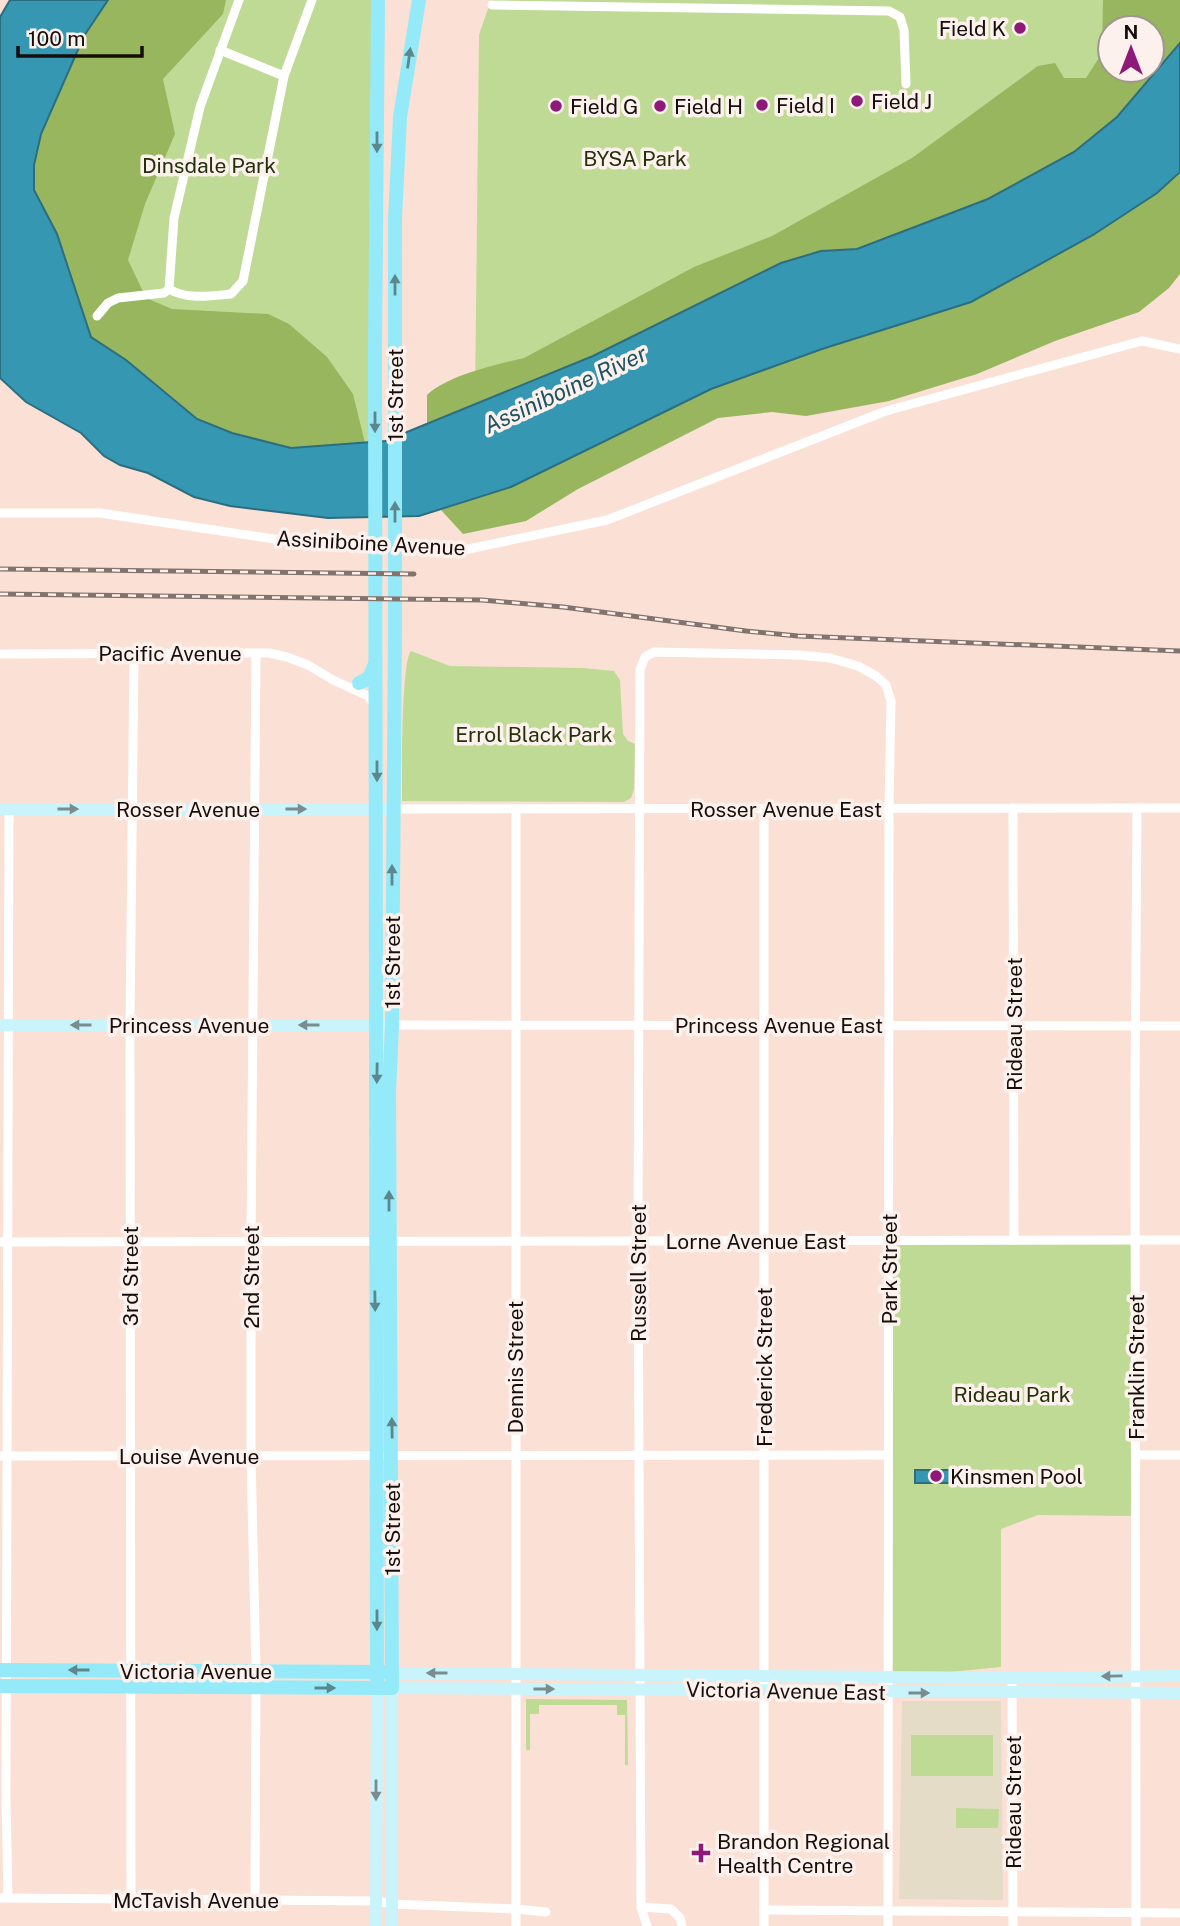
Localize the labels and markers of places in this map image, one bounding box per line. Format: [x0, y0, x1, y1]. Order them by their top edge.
place label: Field K [939, 16, 1006, 41]
marker: Field K [1012, 20, 1028, 36]
place label: Field J [871, 89, 932, 114]
place label: Field I [776, 93, 835, 118]
marker: Field J [849, 93, 865, 109]
place label: Field G [570, 94, 638, 119]
place label: Field H [674, 94, 743, 119]
marker: Field I [754, 97, 770, 113]
marker: Field G [548, 98, 564, 114]
marker: Field H [652, 98, 668, 114]
place label: Kinsmen Pool [950, 1464, 1083, 1489]
marker: Kinsmen Pool [928, 1468, 944, 1484]
place label: Brandon Regional Health Centre [717, 1829, 890, 1878]
marker: Brandon Regional Health Centre [691, 1843, 711, 1863]

